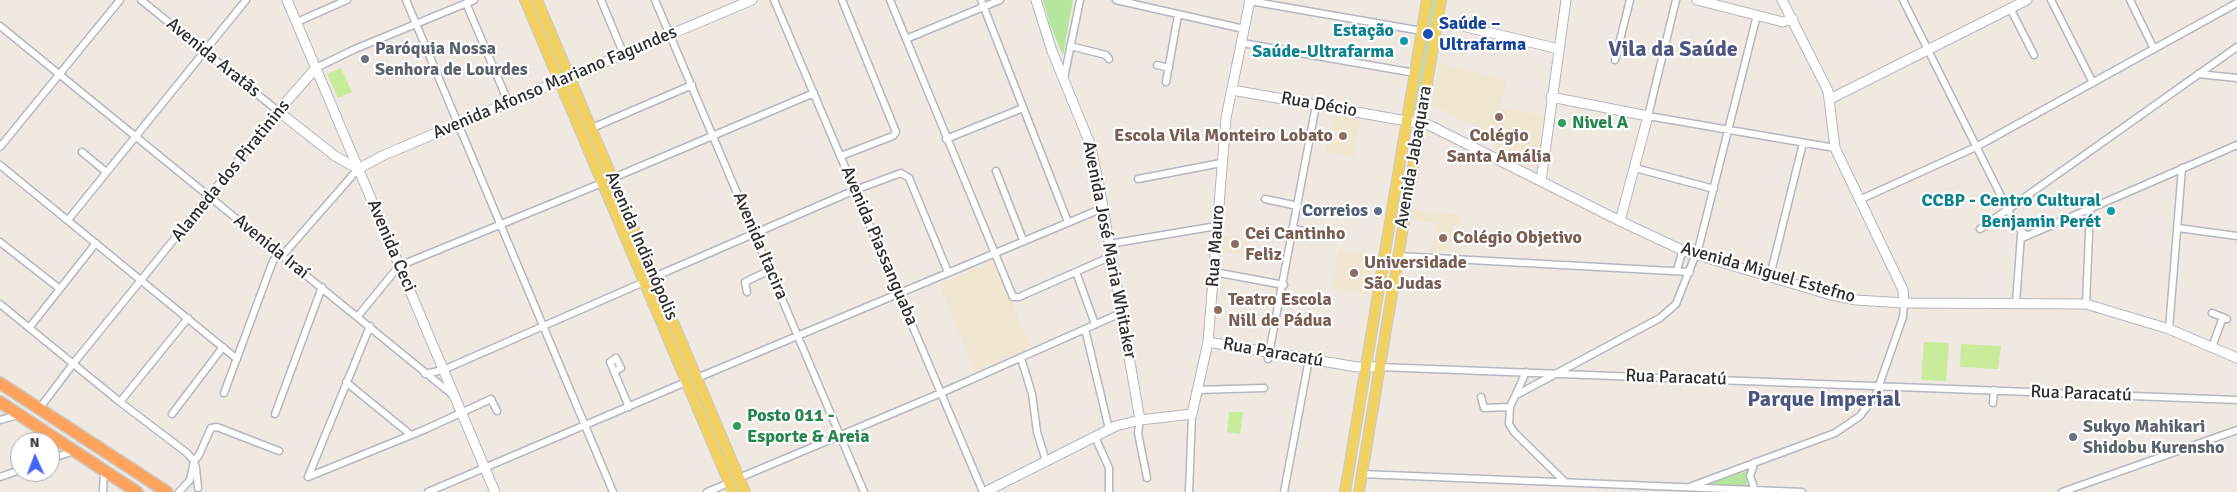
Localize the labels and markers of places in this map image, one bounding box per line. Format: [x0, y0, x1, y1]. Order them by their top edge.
place label: Saúde – Ultrafarma [1439, 13, 1526, 56]
place label: Estação Saúde-Ultrafarma [1252, 20, 1394, 62]
marker: Saúde – Ultrafarma [1421, 27, 1435, 41]
marker: Estação Saúde-Ultrafarma [1398, 35, 1410, 47]
place label: Paróquia Nossa Senhora de Lourdes [375, 38, 528, 80]
marker: Paróquia Nossa Senhora de Lourdes [359, 53, 371, 65]
marker: Colégio Santa Amália [1493, 111, 1505, 123]
place label: Nivel A [1572, 112, 1628, 134]
marker: Nivel A [1556, 117, 1568, 129]
place label: Escola Vila Monteiro Lobato [1114, 125, 1333, 147]
place label: Colégio Santa Amália [1447, 125, 1551, 168]
marker: Escola Vila Monteiro Lobato [1337, 130, 1349, 142]
place label: CCBP - Centro Cultural Benjamin Perét [1922, 190, 2101, 232]
place label: Correios [1302, 200, 1368, 222]
marker: Correios [1372, 205, 1384, 217]
marker: CCBP - Centro Cultural Benjamin Perét [2105, 205, 2117, 217]
place label: Cei Cantinho Feliz [1245, 223, 1345, 266]
place label: Colégio Objetivo [1453, 227, 1582, 249]
marker: Colégio Objetivo [1437, 232, 1449, 244]
marker: Cei Cantinho Feliz [1229, 238, 1241, 250]
place label: Universidade São Judas [1364, 252, 1467, 294]
marker: Universidade São Judas [1348, 267, 1360, 279]
place label: Teatro Escola Nill de Pádua [1228, 289, 1332, 332]
marker: Teatro Escola Nill de Pádua [1212, 304, 1224, 316]
place label: Posto 011 - Esporte & Areia [747, 405, 869, 448]
place label: Sukyo Mahikari Shidobu Kurensho [2083, 416, 2224, 458]
marker: Posto 011 - Esporte & Areia [731, 420, 743, 432]
marker: Sukyo Mahikari Shidobu Kurensho [2067, 431, 2079, 443]

